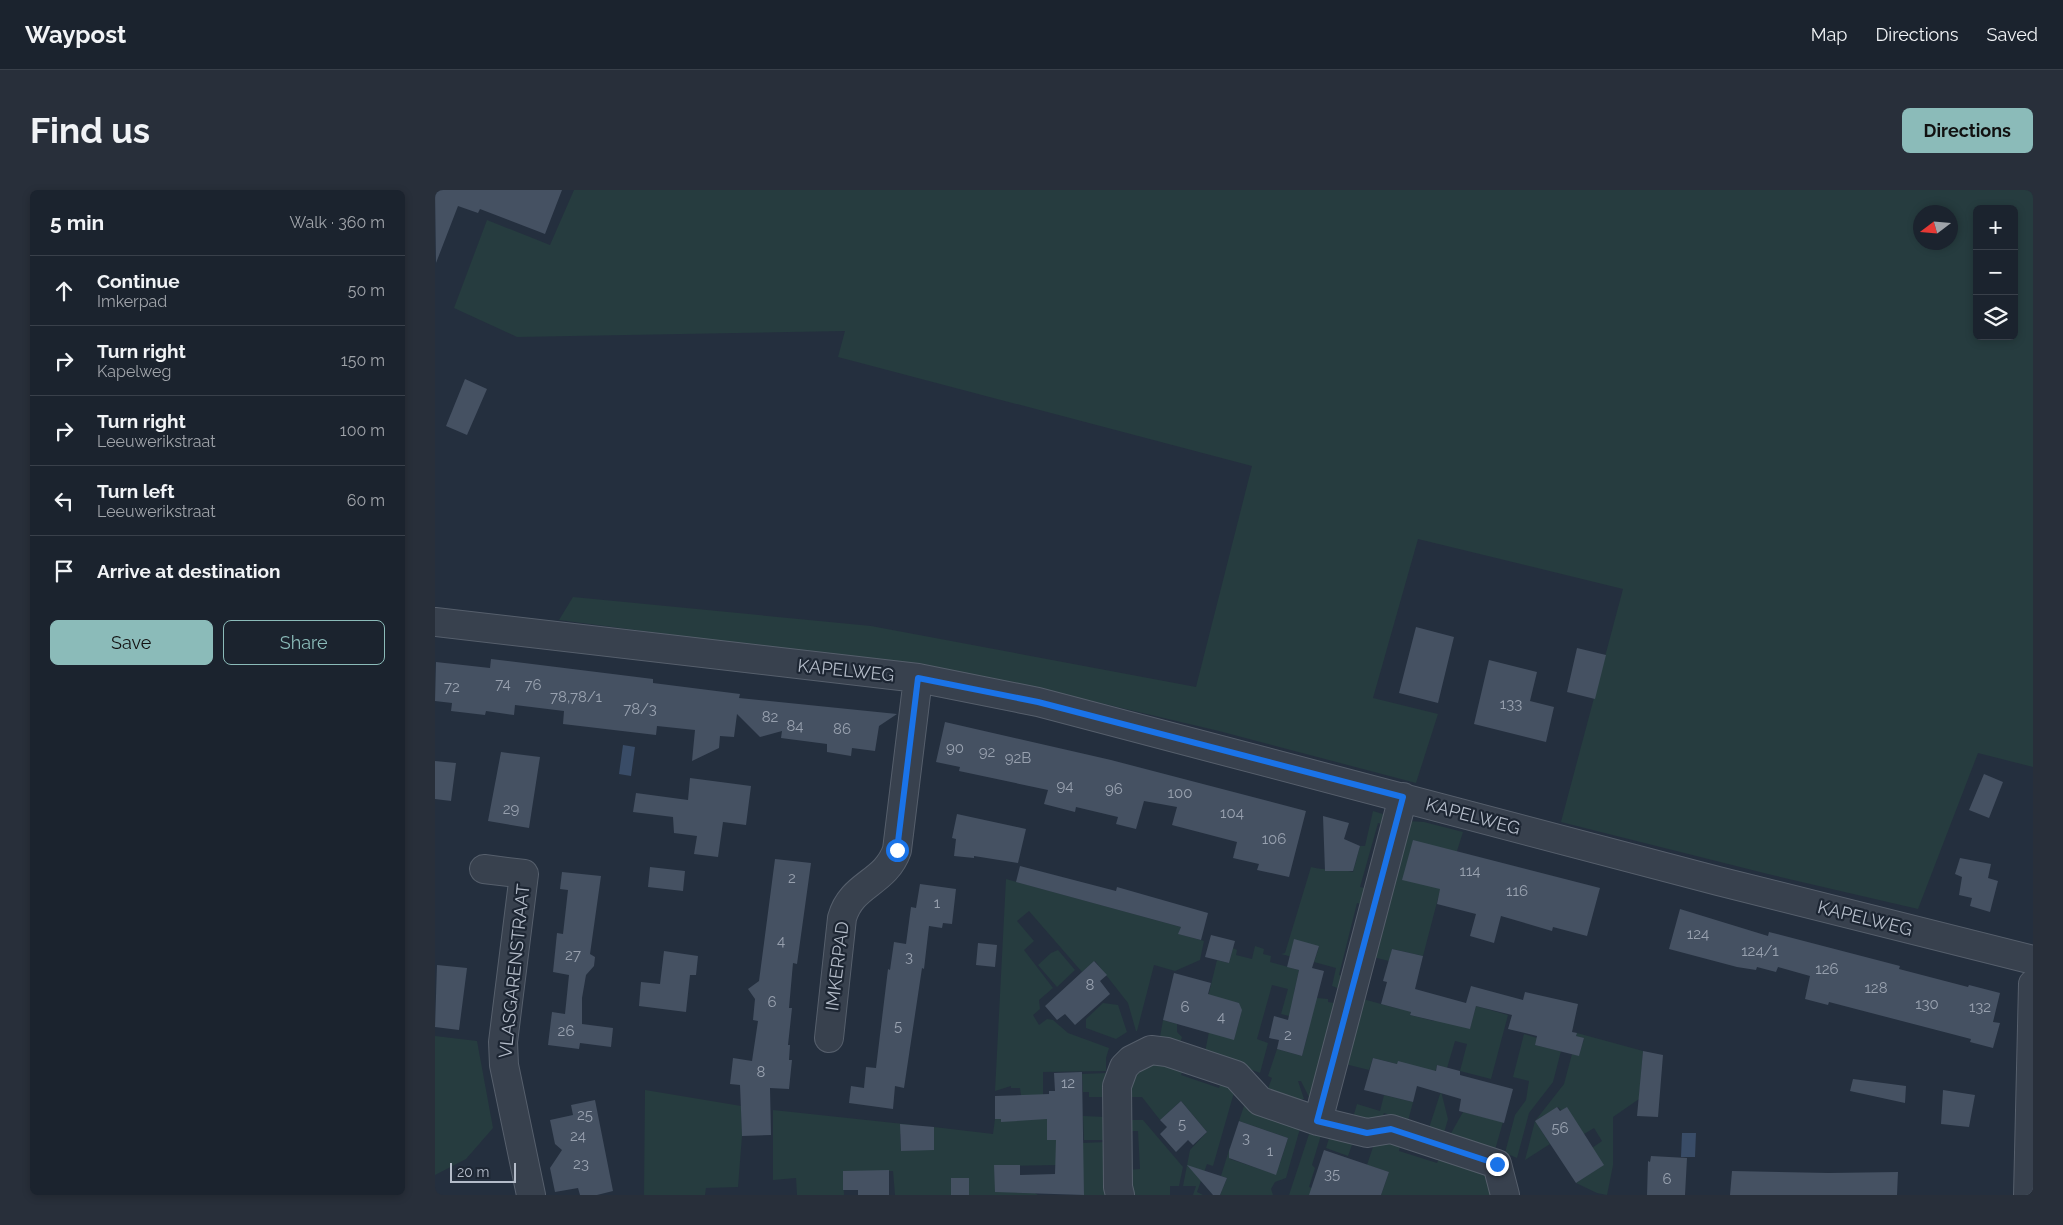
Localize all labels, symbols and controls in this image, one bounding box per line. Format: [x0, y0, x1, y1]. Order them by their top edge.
text: Waypost [25, 20, 126, 49]
text: Map [1811, 24, 1847, 45]
text: Directions [1875, 24, 1959, 45]
text: Saved [1987, 24, 2038, 45]
button: Directions [1902, 108, 2033, 153]
text: Find us [30, 110, 150, 151]
north arrow [1913, 205, 1958, 250]
map controls [1973, 205, 2018, 340]
button: + [1973, 205, 2018, 250]
text: 5 min [50, 210, 104, 235]
text: Walk · 360 m [290, 213, 385, 232]
button: − [1973, 250, 2018, 295]
text: Continue [97, 270, 180, 292]
icon: ahead [50, 277, 78, 305]
text: 50 m [348, 281, 385, 300]
text: Imkerpad [97, 292, 167, 311]
button: layers [1973, 295, 2018, 340]
text: Turn right [97, 340, 186, 362]
icon: right [50, 347, 78, 375]
text: 150 m [341, 351, 385, 370]
text: Kapelweg [97, 362, 171, 381]
text: Turn right [97, 410, 186, 432]
icon: right [50, 417, 78, 445]
text: 100 m [340, 421, 385, 440]
text: Leeuwerikstraat [97, 432, 216, 451]
text: Turn left [97, 480, 174, 502]
icon: left [50, 487, 78, 515]
text: 60 m [347, 491, 385, 510]
text: Leeuwerikstraat [97, 502, 216, 521]
icon: arrive [50, 557, 78, 585]
text: Arrive at destination [97, 560, 281, 582]
button: Save [50, 620, 213, 665]
button: Share [223, 620, 385, 665]
street label: KAPELWEG [797, 654, 895, 686]
house number: 74 [495, 675, 511, 693]
house number: 76 [524, 676, 542, 694]
house number: 72 [444, 678, 460, 696]
house number: 78,78/1 [550, 688, 603, 706]
house number: 133 [1500, 695, 1522, 713]
house number: 78/3 [623, 700, 657, 718]
house number: 82 [762, 708, 779, 726]
house number: 84 [786, 717, 804, 735]
house number: 86 [833, 720, 851, 738]
house number: 90 [946, 739, 964, 757]
house number: 92 [979, 743, 995, 761]
house number: 92B [1005, 749, 1031, 767]
house number: 94 [1057, 777, 1073, 795]
house number: 96 [1105, 780, 1123, 798]
house number: 100 [1168, 784, 1192, 802]
street label: KAPELWEG [1423, 793, 1523, 839]
house number: 29 [503, 800, 520, 818]
house number: 104 [1220, 804, 1244, 822]
house number: 106 [1262, 830, 1286, 848]
route start [886, 839, 909, 862]
house number: 114 [1459, 862, 1481, 880]
house number: 2 [788, 869, 796, 887]
house number: 116 [1506, 882, 1528, 900]
street label: VLASGARENSTRAAT [494, 883, 534, 1059]
house number: 1 [934, 894, 941, 912]
street label: KAPELWEG [1815, 896, 1915, 940]
street label: IMKERPAD [821, 920, 853, 1012]
house number: 124 [1687, 925, 1709, 943]
house number: 4 [777, 932, 785, 950]
house number: 124/1 [1741, 942, 1779, 960]
house number: 27 [565, 946, 581, 964]
house number: 3 [905, 948, 913, 966]
house number: 126 [1815, 960, 1839, 978]
house number: 8 [1086, 976, 1095, 994]
house number: 128 [1864, 979, 1888, 997]
house number: 6 [767, 993, 777, 1011]
house number: 130 [1915, 995, 1939, 1013]
house number: 6 [1180, 998, 1190, 1016]
house number: 132 [1969, 998, 1991, 1016]
house number: 4 [1217, 1008, 1225, 1026]
house number: 5 [894, 1017, 902, 1035]
house number: 26 [558, 1022, 574, 1040]
house number: 2 [1284, 1026, 1292, 1044]
house number: 8 [757, 1063, 766, 1081]
house number: 12 [1061, 1074, 1075, 1092]
house number: 25 [577, 1106, 593, 1124]
house number: 5 [1178, 1115, 1186, 1133]
house number: 56 [1551, 1119, 1569, 1137]
house number: 24 [570, 1127, 586, 1145]
house number: 3 [1242, 1129, 1250, 1147]
house number: 1 [1267, 1142, 1274, 1160]
route end [1486, 1153, 1509, 1176]
house number: 23 [573, 1155, 589, 1173]
scale bar [450, 1160, 516, 1183]
text: 20 m [457, 1164, 489, 1180]
house number: 35 [1324, 1165, 1340, 1183]
house number: 6 [1662, 1170, 1672, 1188]

